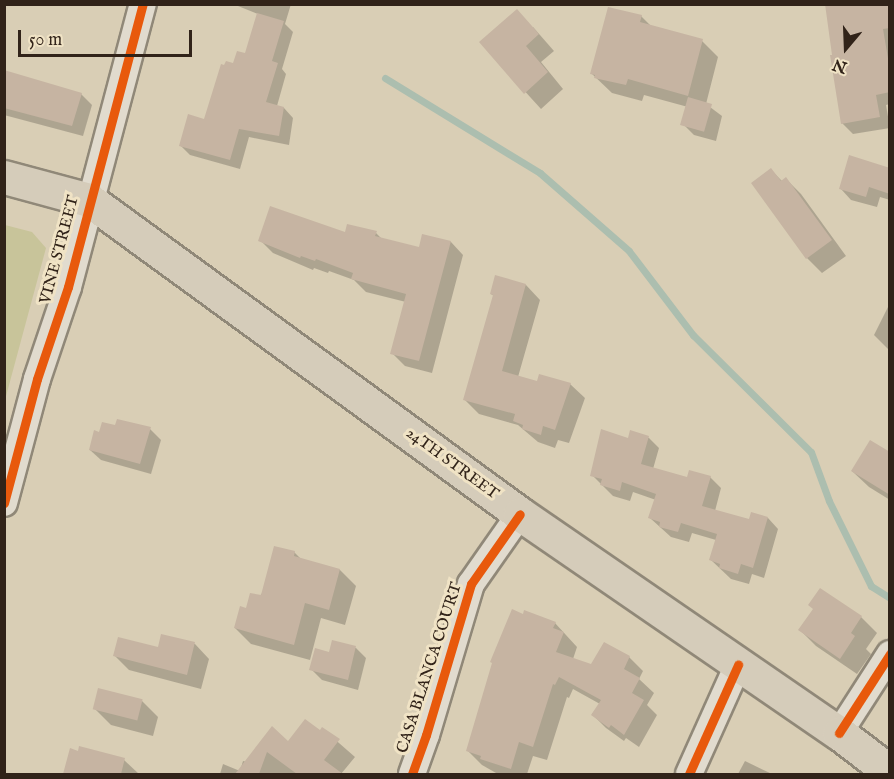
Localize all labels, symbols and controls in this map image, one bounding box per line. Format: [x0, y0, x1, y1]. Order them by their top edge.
scale bar [21, 18, 195, 56]
north arrow [816, 18, 876, 78]
text: 50 m [29, 29, 62, 52]
text: N [830, 53, 850, 77]
street label: VINE STREET [36, 194, 84, 306]
street label: 24TH STREET [402, 424, 502, 504]
street label: CASA BLANCA COURT [393, 580, 467, 756]

